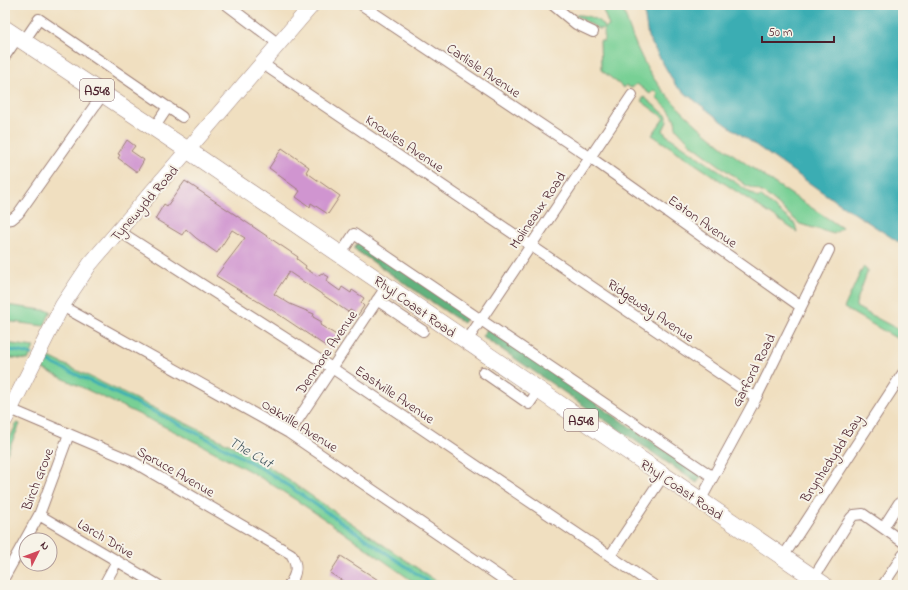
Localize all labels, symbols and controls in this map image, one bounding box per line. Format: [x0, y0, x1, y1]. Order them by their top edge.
scale bar [762, 18, 834, 44]
text: 50 m [768, 24, 792, 42]
street label: Carlisle Avenue [442, 39, 525, 104]
road number: A548 [80, 79, 114, 101]
street label: Knowles Avenue [361, 110, 448, 179]
street label: Tynewydd Road [106, 161, 185, 247]
street label: Molineaux Road [505, 168, 572, 254]
street label: Eaton Avenue [663, 191, 742, 254]
street label: Rhyl Coast Road [368, 271, 460, 344]
street label: Ridgeway Avenue [602, 274, 698, 349]
street label: Denmore Avenue [291, 306, 364, 400]
street label: Garford Road [727, 330, 782, 411]
street label: Eastville Avenue [350, 361, 439, 430]
street label: Oakville Avenue [257, 394, 342, 459]
road number: A548 [564, 409, 598, 431]
street label: Brynhedydd Bay [795, 410, 870, 508]
water label: The Cut [224, 431, 278, 475]
street label: Spruce Avenue [132, 442, 219, 503]
street label: Birch Grove [17, 445, 60, 515]
street label: Rhyl Coast Road [635, 455, 727, 527]
street label: Larch Drive [73, 514, 138, 565]
north arrow [18, 532, 58, 572]
text: N [36, 538, 53, 554]

